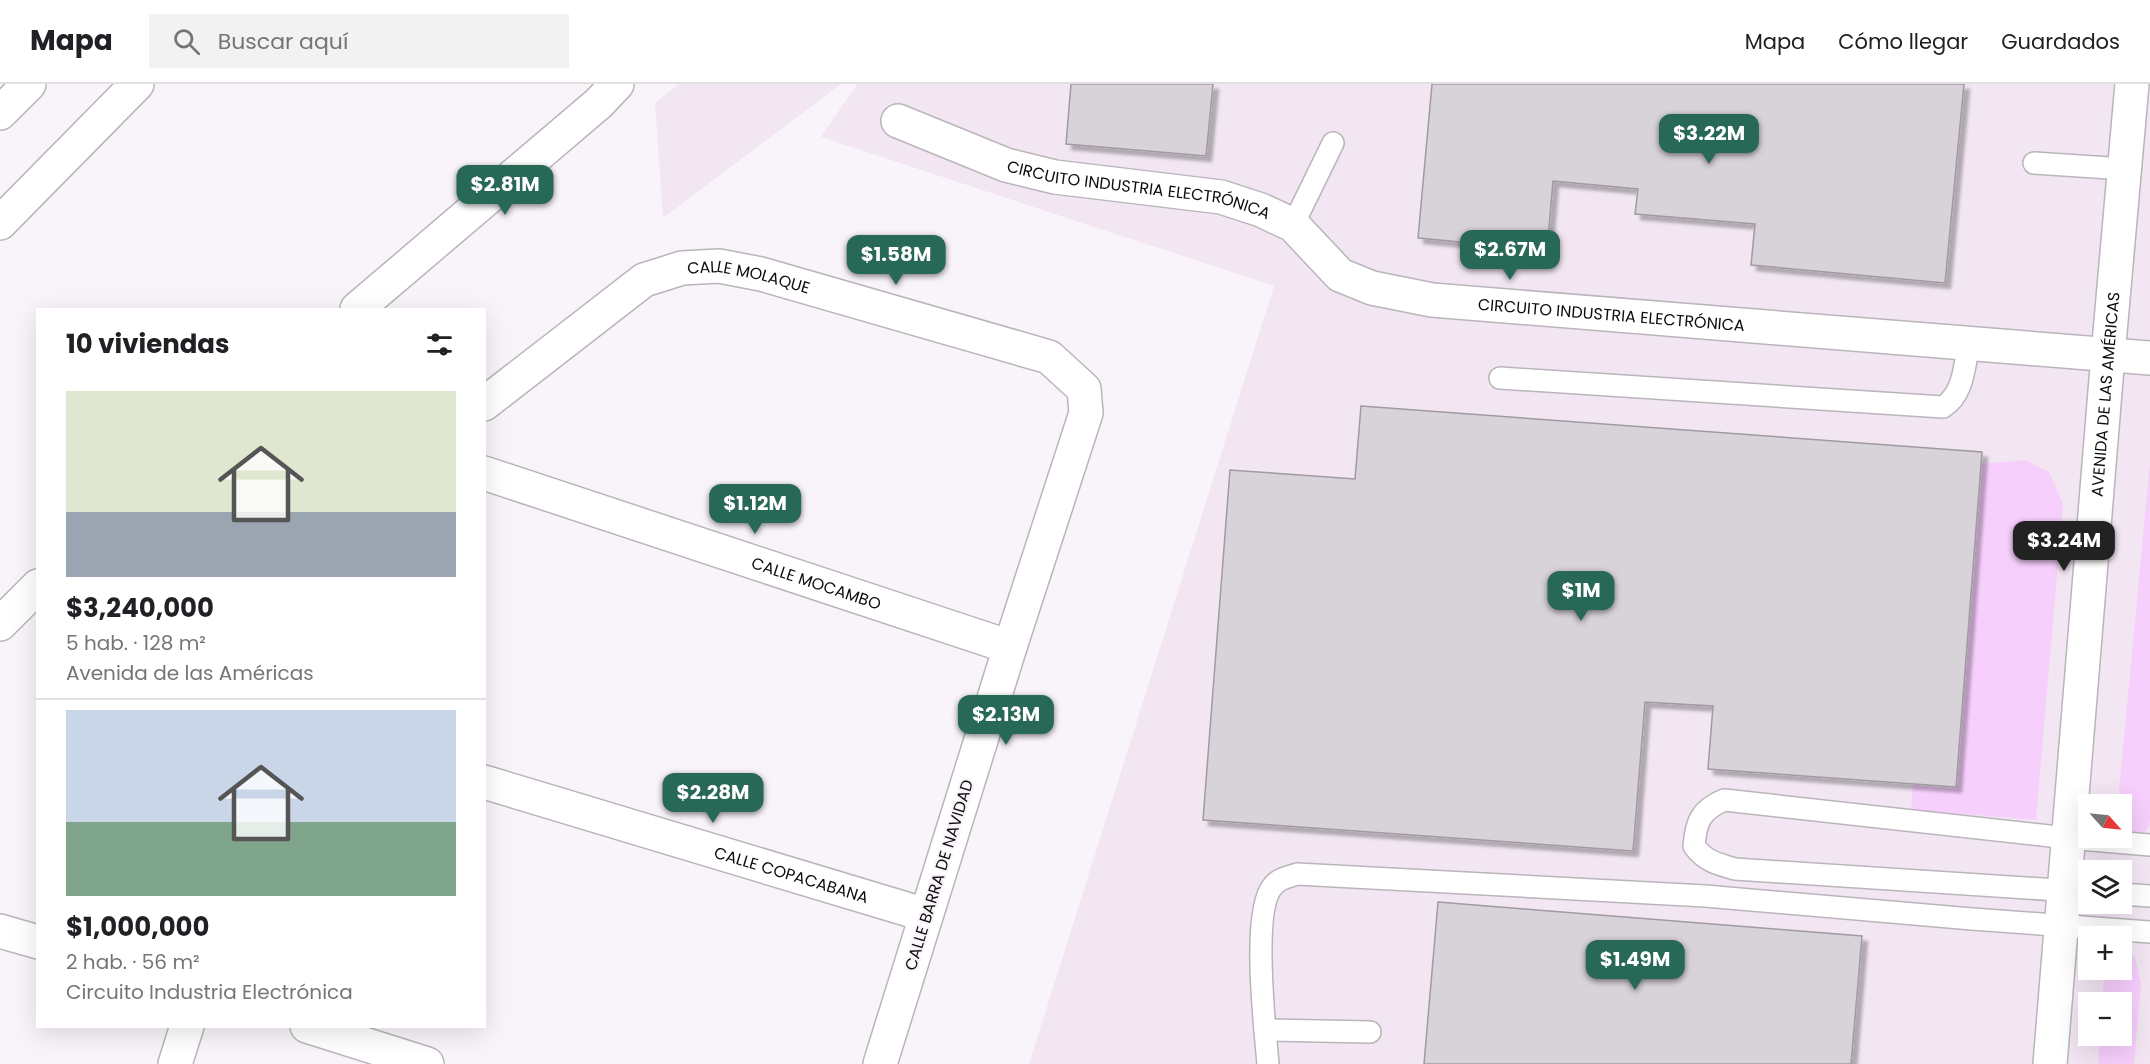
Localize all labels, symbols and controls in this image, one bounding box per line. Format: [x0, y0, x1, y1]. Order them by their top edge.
search box [149, 14, 569, 68]
text: Mapa [30, 21, 113, 60]
icon: search [170, 25, 203, 58]
text: Buscar aquí [218, 26, 348, 57]
text: Mapa [1745, 27, 1805, 56]
text: Cómo llegar [1838, 27, 1968, 56]
text: Guardados [2001, 27, 2120, 56]
pin: $3.22M [1660, 114, 1758, 165]
text: $3.22M [1673, 119, 1745, 147]
street label: CIRCUITO INDUSTRIA ELECTRÓNICA [1005, 154, 1275, 225]
pin: $2.81M [456, 165, 554, 216]
text: $2.81M [470, 170, 540, 198]
pin: $2.67M [1461, 230, 1559, 281]
pin: $1.58M [847, 235, 945, 286]
text: $2.67M [1474, 235, 1546, 263]
text: $1.58M [861, 240, 931, 268]
street label: CALLE MOLAQUE [686, 254, 813, 299]
street label: AVENIDA DE LAS AMÉRICAS [2085, 291, 2125, 498]
street label: CIRCUITO INDUSTRIA ELECTRÓNICA [1477, 292, 1746, 337]
text: 10 viviendas [66, 326, 230, 362]
icon: filters [423, 328, 456, 361]
icon: home [207, 430, 315, 538]
pin: $1.12M [706, 484, 804, 535]
text: $1.12M [723, 489, 787, 517]
pin: $3.24M [2015, 521, 2113, 572]
text: $3.24M [2027, 526, 2101, 554]
street label: CALLE MOCAMBO [749, 551, 884, 615]
pin: $1M [1552, 571, 1610, 622]
text: $1M [1561, 576, 1601, 604]
text: $3,240,000 [66, 590, 214, 626]
text: 5 hab. · 128 m² [66, 629, 206, 657]
text: Avenida de las Américas [66, 659, 314, 687]
pin: $2.13M [957, 695, 1055, 746]
text: $2.13M [972, 700, 1040, 728]
icon: home [207, 749, 315, 857]
pin: $2.28M [664, 773, 762, 824]
street label: CALLE BARRA DE NAVIDAD [899, 777, 979, 973]
text: $2.28M [677, 778, 749, 806]
north arrow [2078, 794, 2132, 848]
map controls [2078, 794, 2132, 1046]
street label: CALLE COPACABANA [711, 840, 872, 909]
button: layers [2078, 860, 2132, 914]
text: $1,000,000 [66, 909, 210, 945]
button: + [2078, 926, 2132, 980]
pin: $1.49M [1586, 940, 1684, 991]
text: $1.49M [1600, 945, 1670, 973]
text: 2 hab. · 56 m² [66, 948, 200, 976]
text: Circuito Industria Electrónica [66, 978, 353, 1006]
button: − [2078, 992, 2132, 1046]

